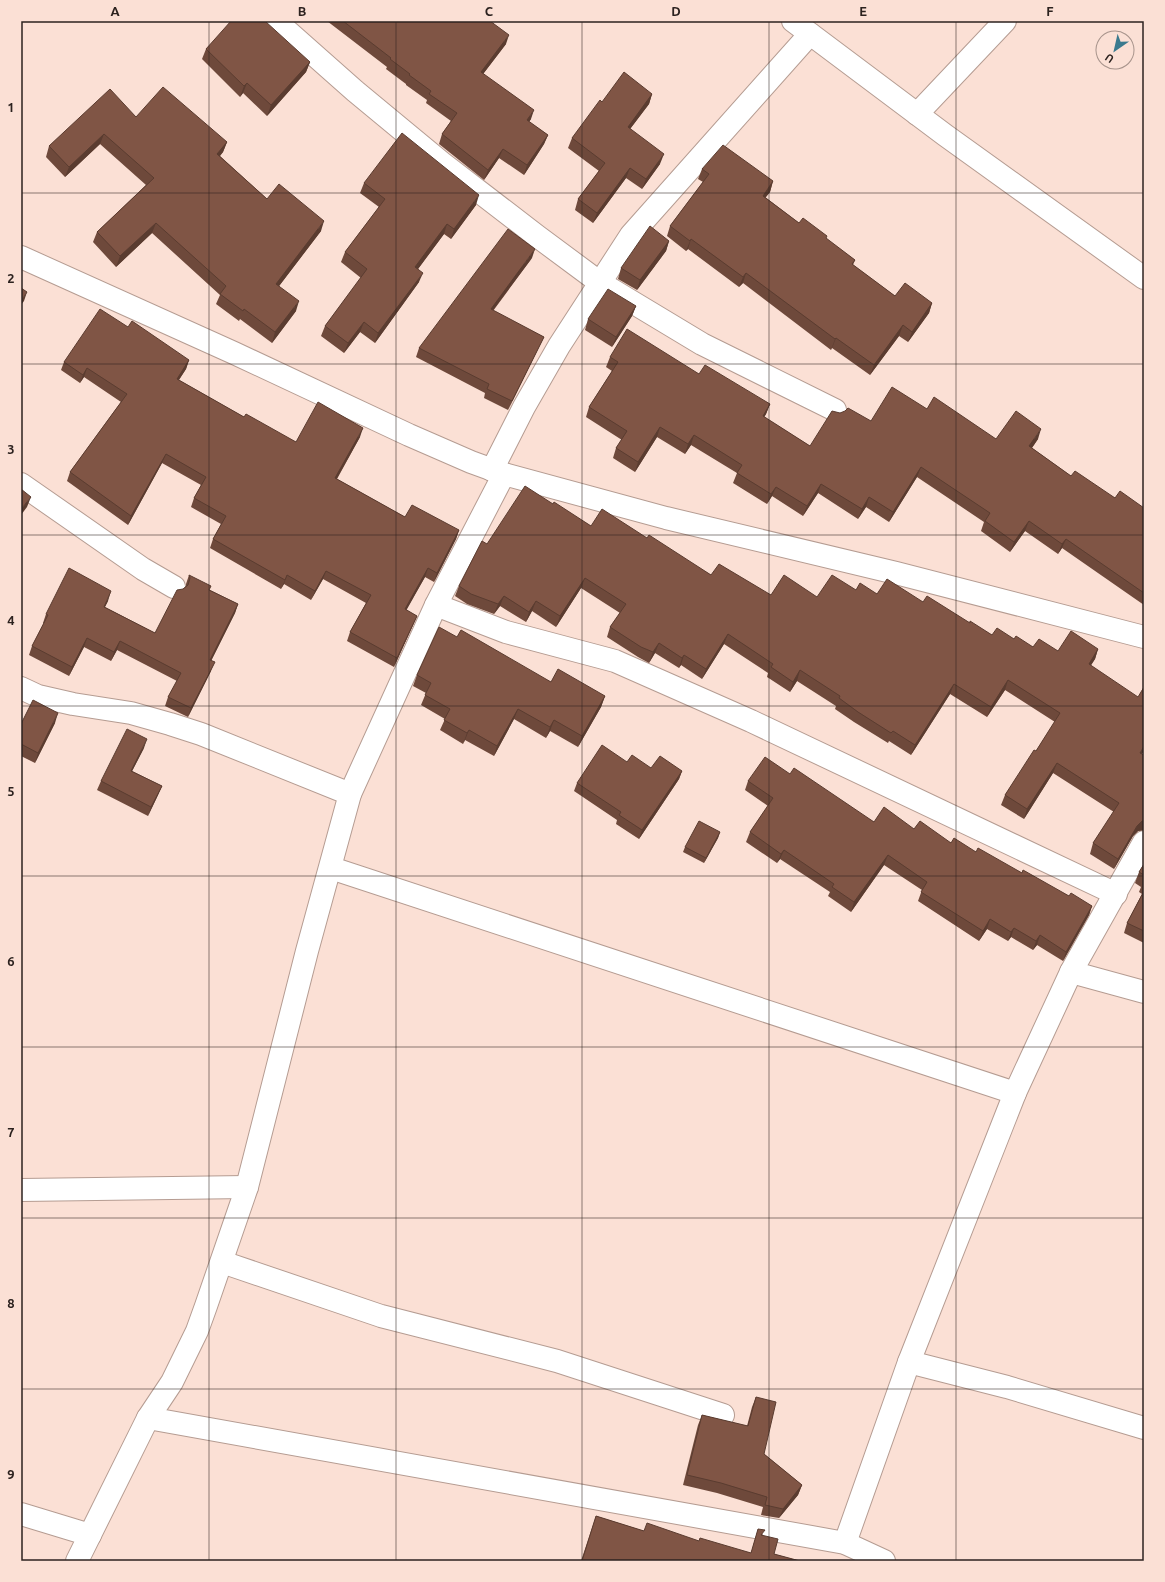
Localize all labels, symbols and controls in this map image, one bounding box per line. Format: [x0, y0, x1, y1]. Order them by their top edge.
text: A [110, 4, 120, 18]
text: B [298, 4, 307, 18]
text: C [485, 4, 494, 18]
text: D [671, 4, 681, 18]
text: E [859, 4, 867, 18]
text: F [1046, 4, 1054, 18]
north arrow [1095, 30, 1135, 70]
text: U [1103, 51, 1116, 65]
text: 1 [7, 100, 15, 114]
text: 2 [7, 271, 15, 285]
text: 3 [7, 442, 15, 456]
text: 4 [7, 613, 15, 627]
text: 5 [7, 784, 15, 798]
text: 6 [7, 954, 15, 968]
text: 7 [7, 1125, 15, 1139]
text: 8 [7, 1296, 15, 1310]
text: 9 [7, 1467, 15, 1481]

